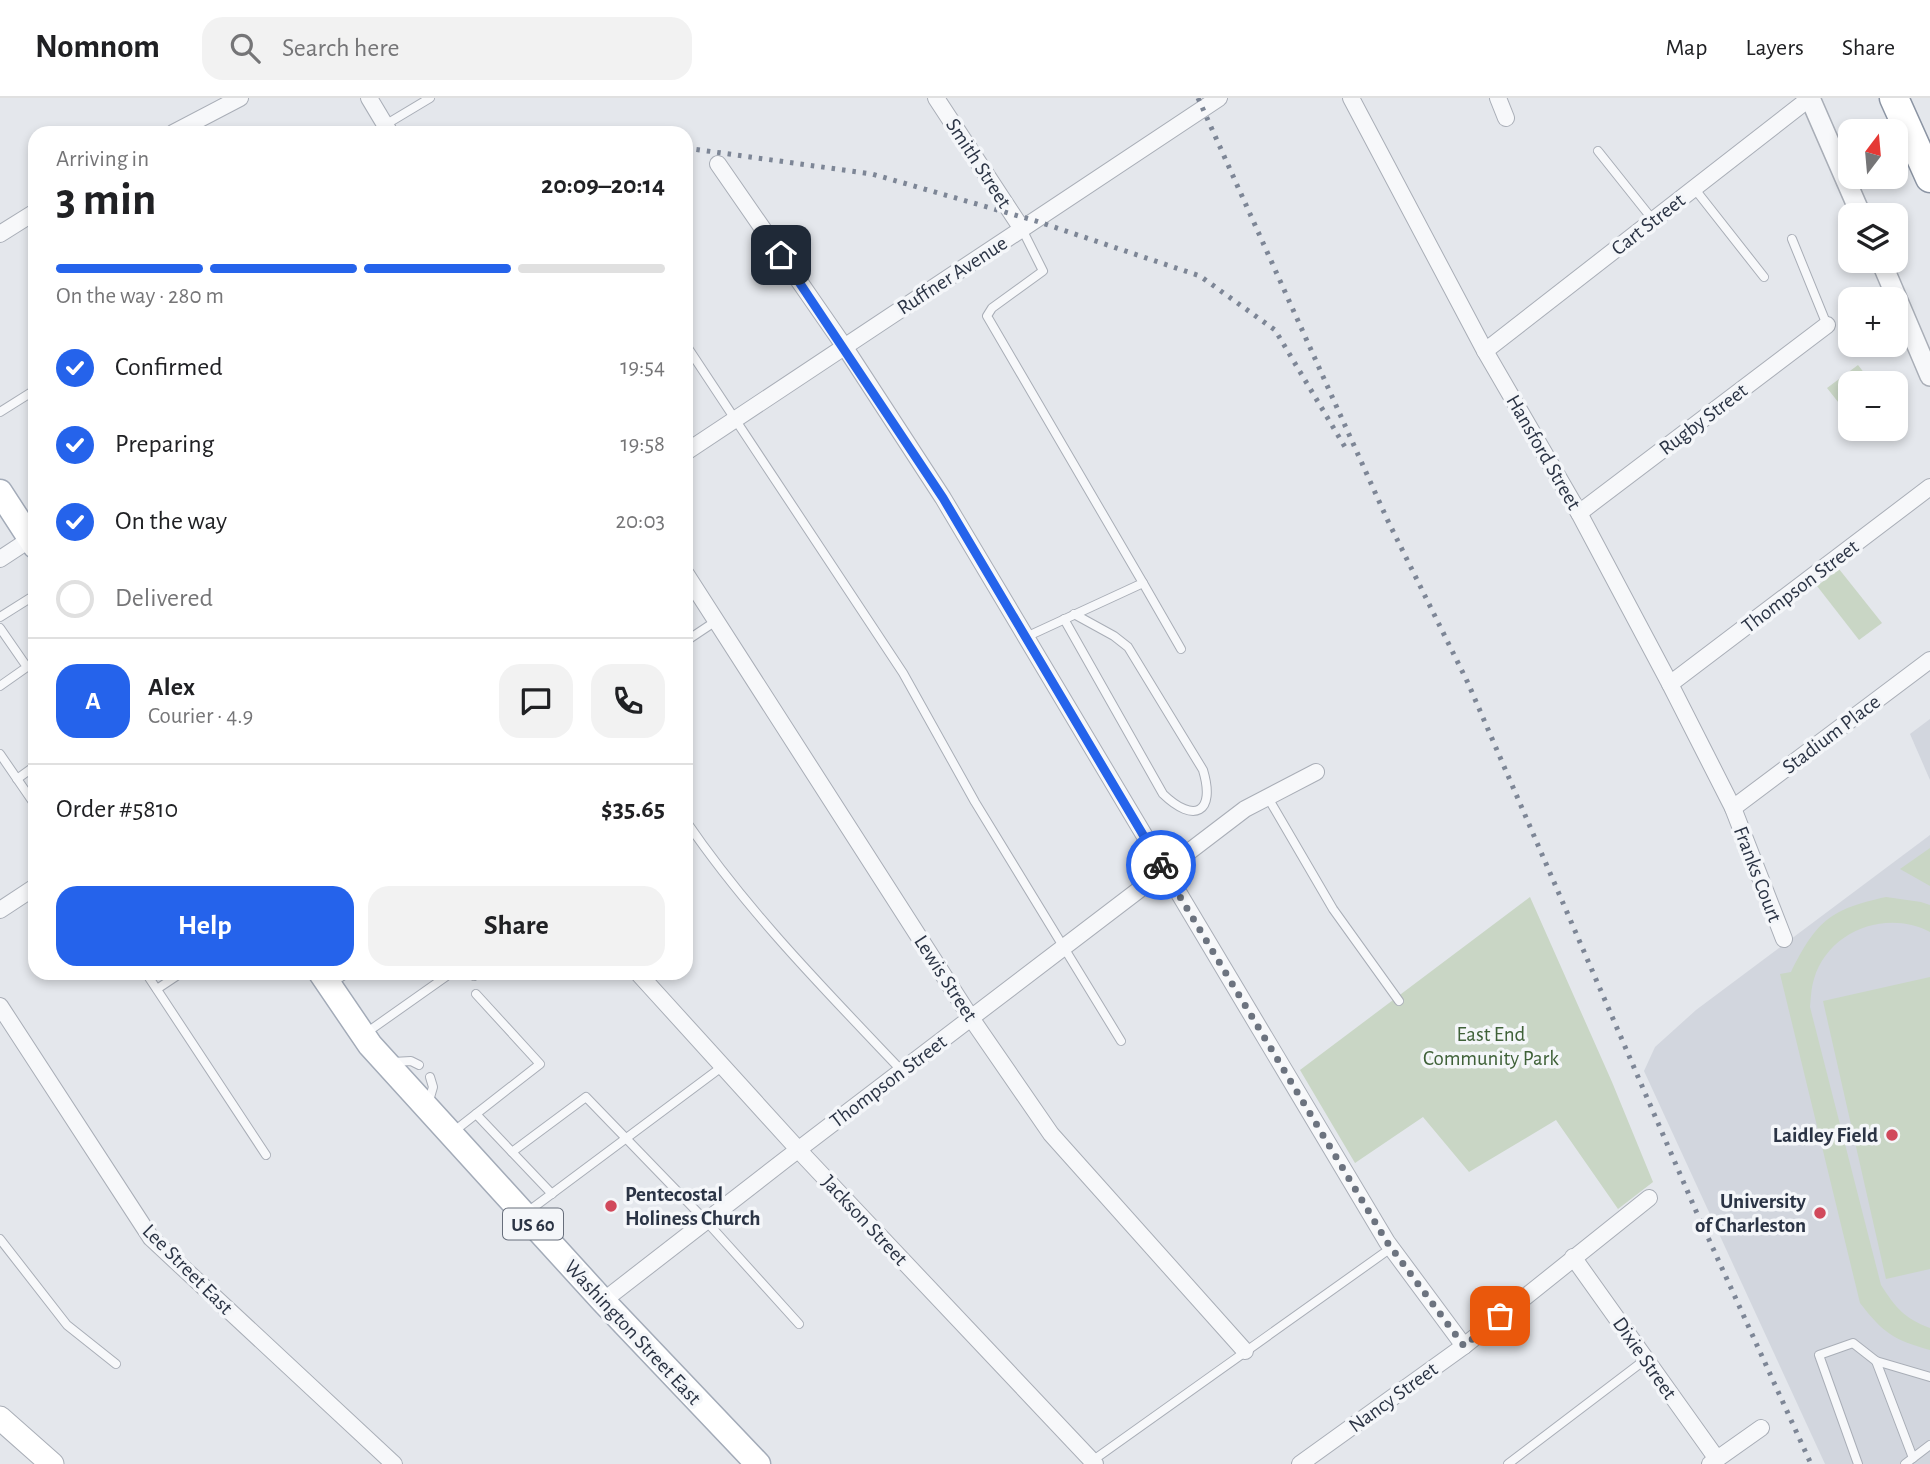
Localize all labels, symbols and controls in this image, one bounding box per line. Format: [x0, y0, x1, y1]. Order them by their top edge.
search box [202, 17, 692, 80]
icon: search [226, 29, 264, 67]
text: Nomnom [35, 31, 160, 64]
text: Search here [282, 35, 400, 61]
text: Map [1665, 36, 1707, 60]
text: Layers [1745, 36, 1804, 60]
text: Share [1842, 36, 1895, 60]
street label: Smith Street [942, 115, 1015, 212]
north arrow [1838, 119, 1908, 189]
map controls [1838, 119, 1908, 441]
text: Arriving in [56, 148, 149, 171]
text: 20:09–20:14 [541, 172, 665, 198]
text: 3 min [56, 177, 156, 223]
street label: Cart Street [1608, 189, 1689, 259]
button: layers [1838, 203, 1908, 273]
pin [751, 225, 811, 285]
street label: Ruffner Avenue [894, 232, 1011, 319]
icon: home [762, 236, 800, 274]
text: On the way · 280 m [56, 285, 224, 308]
button: + [1838, 287, 1908, 357]
icon: check [56, 349, 94, 387]
text: Confirmed [115, 354, 223, 380]
text: 19:54 [620, 356, 665, 379]
button: − [1838, 371, 1908, 441]
street label: Rugby Street [1655, 379, 1752, 459]
street label: Hansford Street [1502, 391, 1585, 513]
icon: check [56, 426, 94, 464]
text: Preparing [115, 431, 214, 457]
text: 19:58 [620, 433, 665, 456]
icon: check [56, 503, 94, 541]
text: On the way [115, 508, 227, 534]
text: 20:03 [616, 510, 665, 533]
street label: Thompson Street [1738, 536, 1863, 637]
text: Delivered [115, 585, 213, 611]
button: chat [499, 664, 573, 738]
button: phone [591, 664, 665, 738]
text: Alex [148, 674, 195, 700]
text: A [85, 688, 101, 714]
street label: Stadium Place [1778, 691, 1884, 778]
text: Courier · 4.9 [148, 705, 253, 728]
text: Order #5810 [56, 796, 178, 822]
text: $35.65 [601, 796, 665, 822]
street label: Franks Court [1730, 823, 1786, 925]
courier [1126, 830, 1196, 900]
icon: bike [1142, 846, 1180, 884]
button: Help [56, 886, 354, 966]
button: Share [368, 886, 665, 966]
street label: Lewis Street [910, 931, 981, 1025]
park label: East End Community Park [1423, 1024, 1559, 1069]
street label: Thompson Street [826, 1031, 951, 1132]
place label: Laidley Field [1773, 1125, 1878, 1146]
marker: Laidley Field [1884, 1127, 1900, 1143]
street label: Jackson Street [818, 1171, 912, 1270]
place label: Pentecostal Holiness Church [625, 1184, 760, 1229]
place label: University of Charleston [1695, 1191, 1807, 1236]
marker: Pentecostal Holiness Church [603, 1198, 619, 1214]
marker: University of Charleston [1812, 1205, 1828, 1221]
road number: US 60 [503, 1208, 563, 1240]
street label: Lee Street East [138, 1220, 237, 1319]
street label: Washington Street East [560, 1256, 705, 1409]
pin [1470, 1286, 1530, 1346]
icon: bag [1481, 1297, 1519, 1335]
street label: Dixie Street [1609, 1313, 1681, 1404]
street label: Nancy Street [1345, 1358, 1442, 1437]

